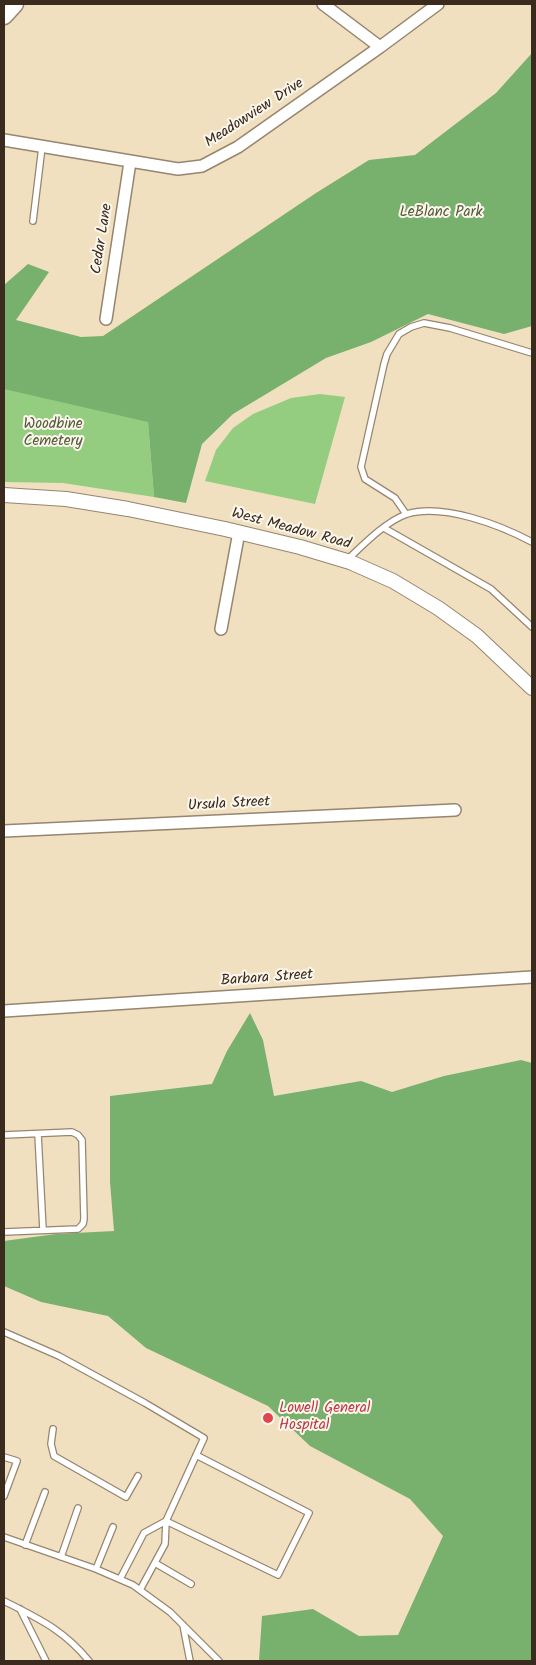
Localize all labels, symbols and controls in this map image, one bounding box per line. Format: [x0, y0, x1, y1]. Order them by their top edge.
street label: Meadowview Drive [202, 75, 308, 153]
street label: Cedar Lane [89, 202, 117, 276]
park label: LeBlanc Park [399, 204, 483, 222]
park label: Woodbine Cemetery [24, 416, 82, 451]
street label: West Meadow Road [229, 505, 353, 555]
street label: Ursula Street [187, 794, 271, 816]
street label: Barbara Street [220, 967, 314, 991]
place label: Lowell General Hospital [279, 1400, 371, 1435]
marker: Lowell General Hospital [261, 1411, 275, 1425]

